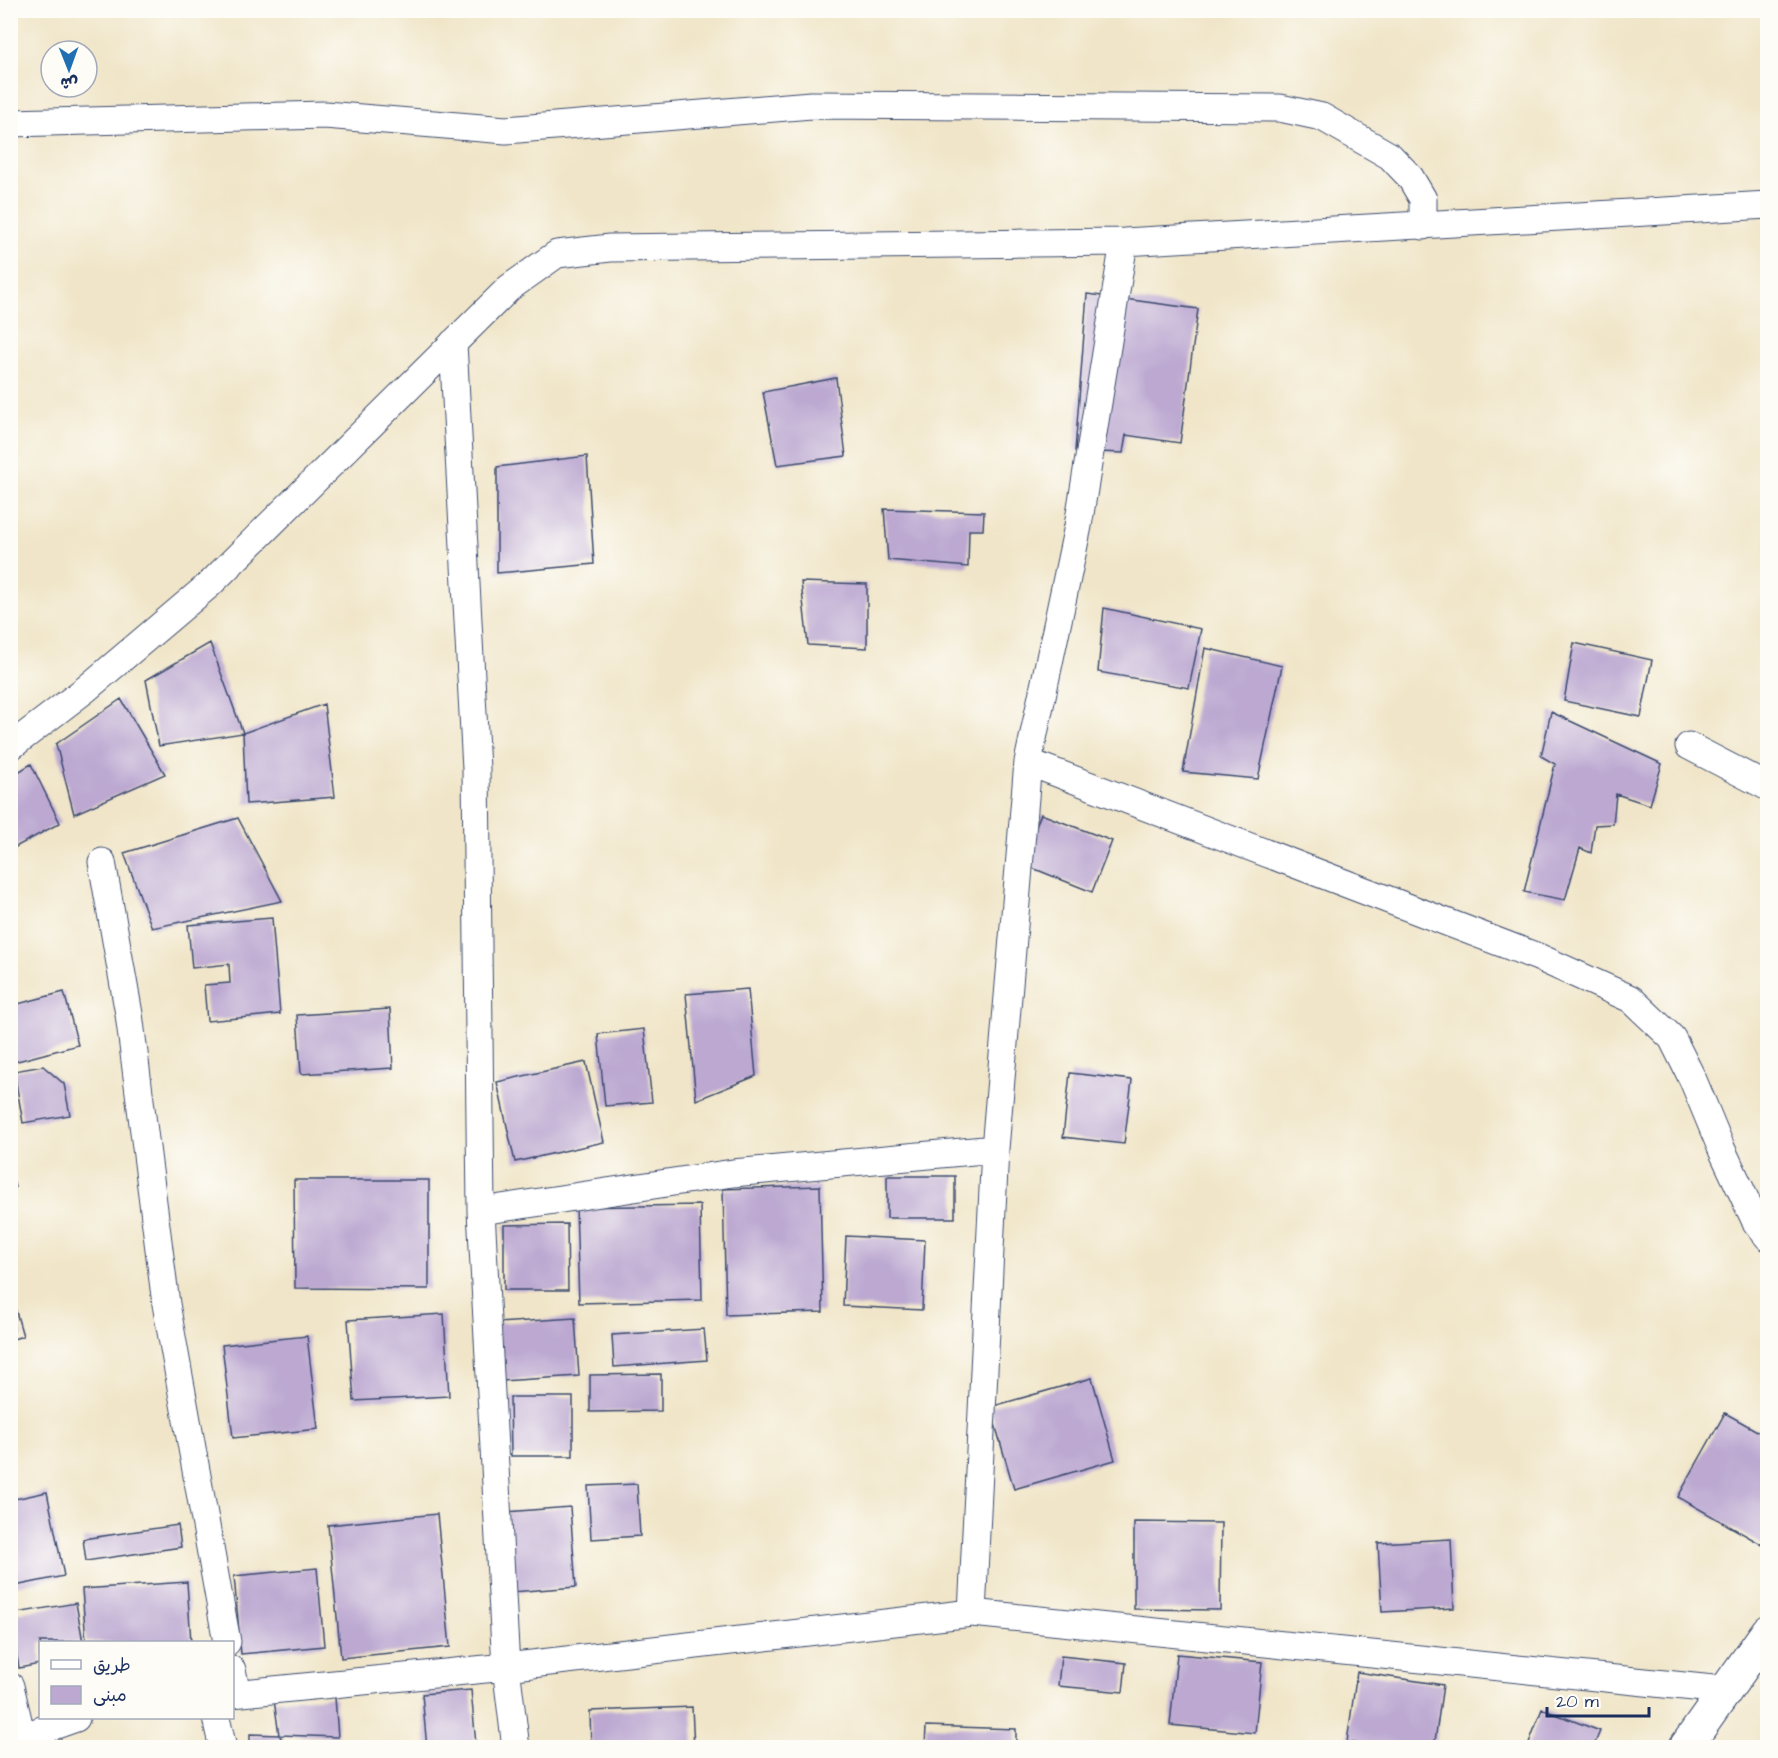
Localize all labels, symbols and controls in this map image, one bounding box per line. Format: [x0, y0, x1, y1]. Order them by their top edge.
north arrow [39, 39, 99, 99]
text: ش [60, 72, 78, 94]
legend [39, 1641, 234, 1719]
text: طريق [93, 1653, 131, 1678]
scale bar [1547, 1680, 1649, 1718]
text: مبنى [93, 1683, 127, 1708]
text: 20 m [1556, 1689, 1599, 1714]

